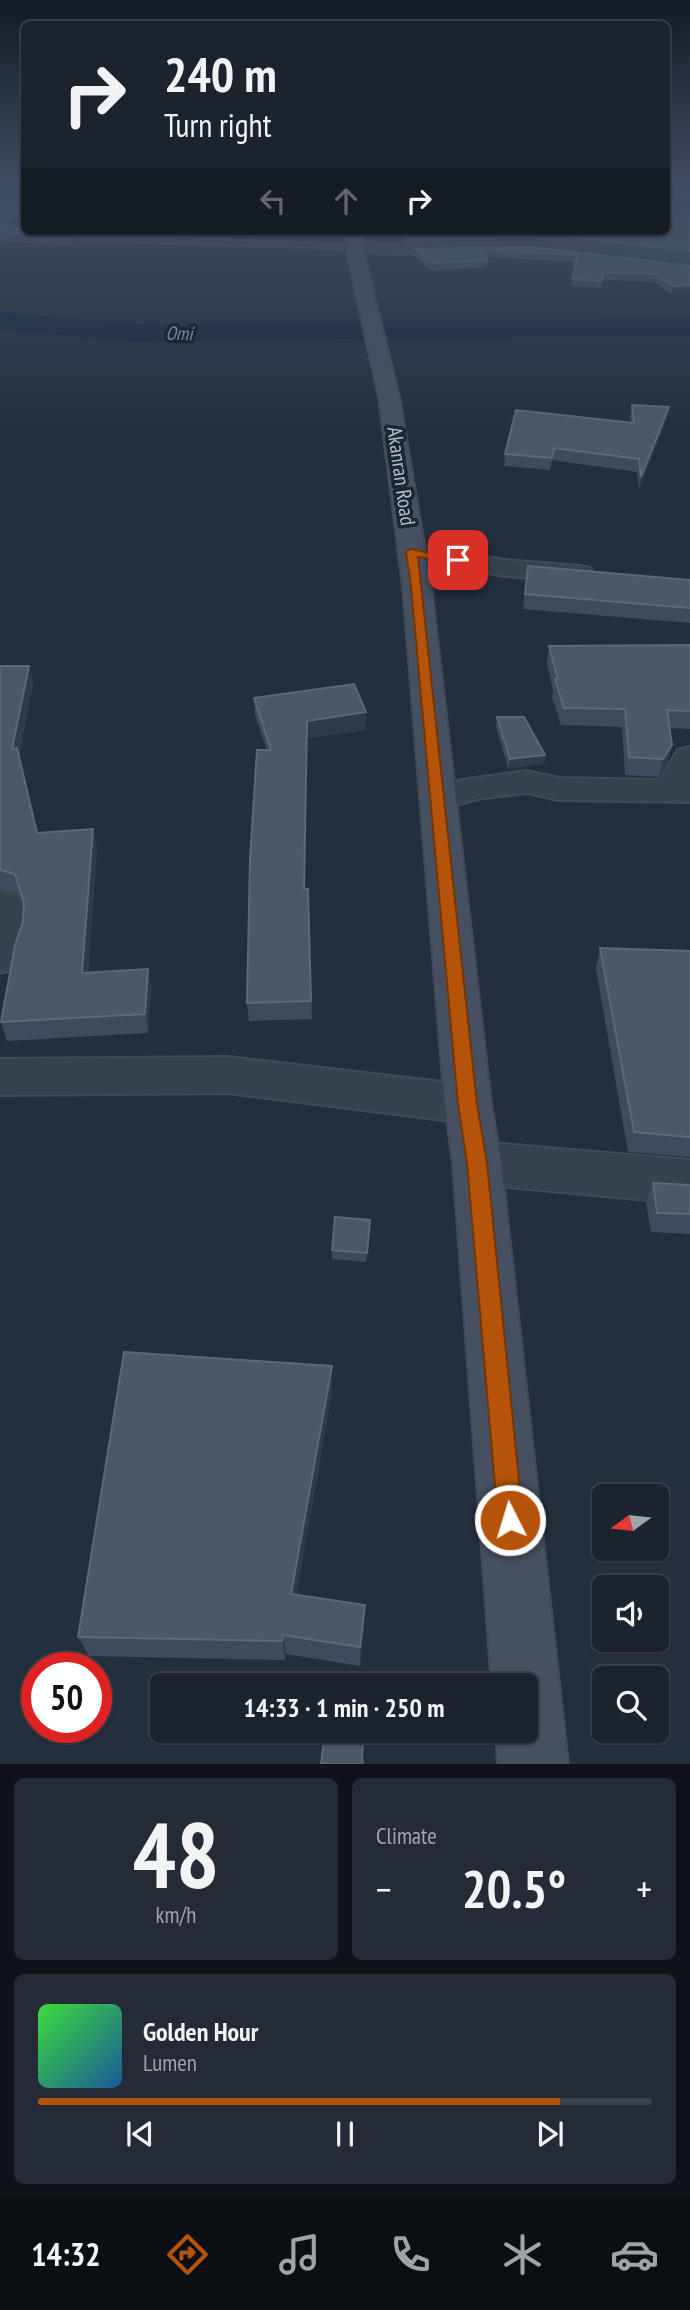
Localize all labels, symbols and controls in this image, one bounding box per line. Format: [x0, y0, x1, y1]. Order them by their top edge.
text: 240 m [164, 42, 277, 106]
icon: right [49, 49, 140, 140]
text: Turn right [164, 104, 272, 146]
icon: left [254, 182, 292, 220]
icon: ahead [327, 182, 365, 220]
icon: right [400, 182, 438, 220]
water label: Omi [165, 321, 196, 345]
street label: Akanran Road [381, 425, 422, 527]
pin [428, 530, 488, 590]
icon: arrive [439, 541, 477, 579]
position arrow [473, 1483, 547, 1557]
north arrow [592, 1484, 668, 1561]
map controls [592, 1484, 669, 1743]
button: sound [592, 1575, 669, 1652]
speed limit sign: 50 [21, 1652, 112, 1743]
button: search [592, 1666, 669, 1743]
text: 14:33 · 1 min · 250 m [244, 1691, 444, 1724]
text: 48 [133, 1795, 220, 1913]
text: Climate [376, 1821, 437, 1850]
text: 20.5° [462, 1855, 566, 1922]
text: − [376, 1864, 392, 1913]
text: + [636, 1864, 652, 1913]
text: km/h [156, 1900, 196, 1929]
text: Golden Hour [143, 2015, 258, 2048]
text: Lumen [143, 2048, 197, 2077]
icon: previous [121, 2115, 159, 2153]
icon: pause [326, 2115, 364, 2153]
icon: next [531, 2115, 569, 2153]
icon: directions [163, 2230, 212, 2279]
icon: music [275, 2230, 324, 2279]
icon: phone [386, 2230, 435, 2279]
icon: climate [498, 2230, 547, 2279]
icon: car [610, 2230, 659, 2279]
text: 14:32 [31, 2233, 101, 2275]

